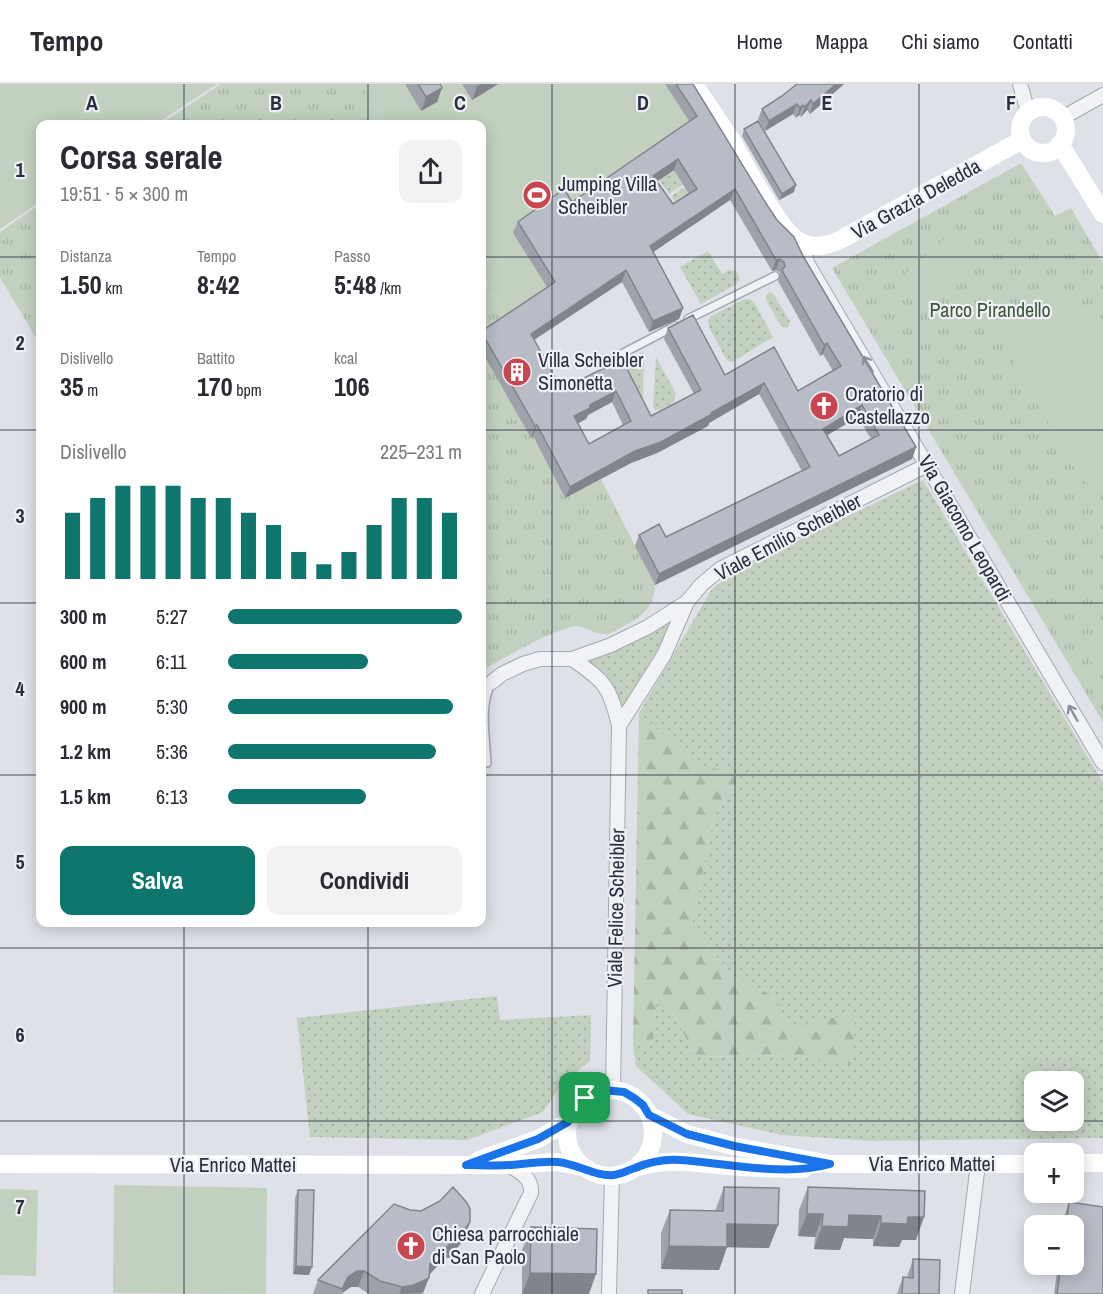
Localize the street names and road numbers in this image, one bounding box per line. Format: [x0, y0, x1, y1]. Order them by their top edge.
street label: Via Grazia Deledda [846, 152, 985, 245]
street label: Via Giacomo Leopardi [913, 450, 1018, 606]
street label: Viale Emilio Scheibler [710, 486, 866, 587]
street label: Viale Felice Scheibler [601, 828, 630, 988]
street label: Via Enrico Mattei [869, 1150, 995, 1177]
street label: Via Enrico Mattei [170, 1151, 296, 1178]

